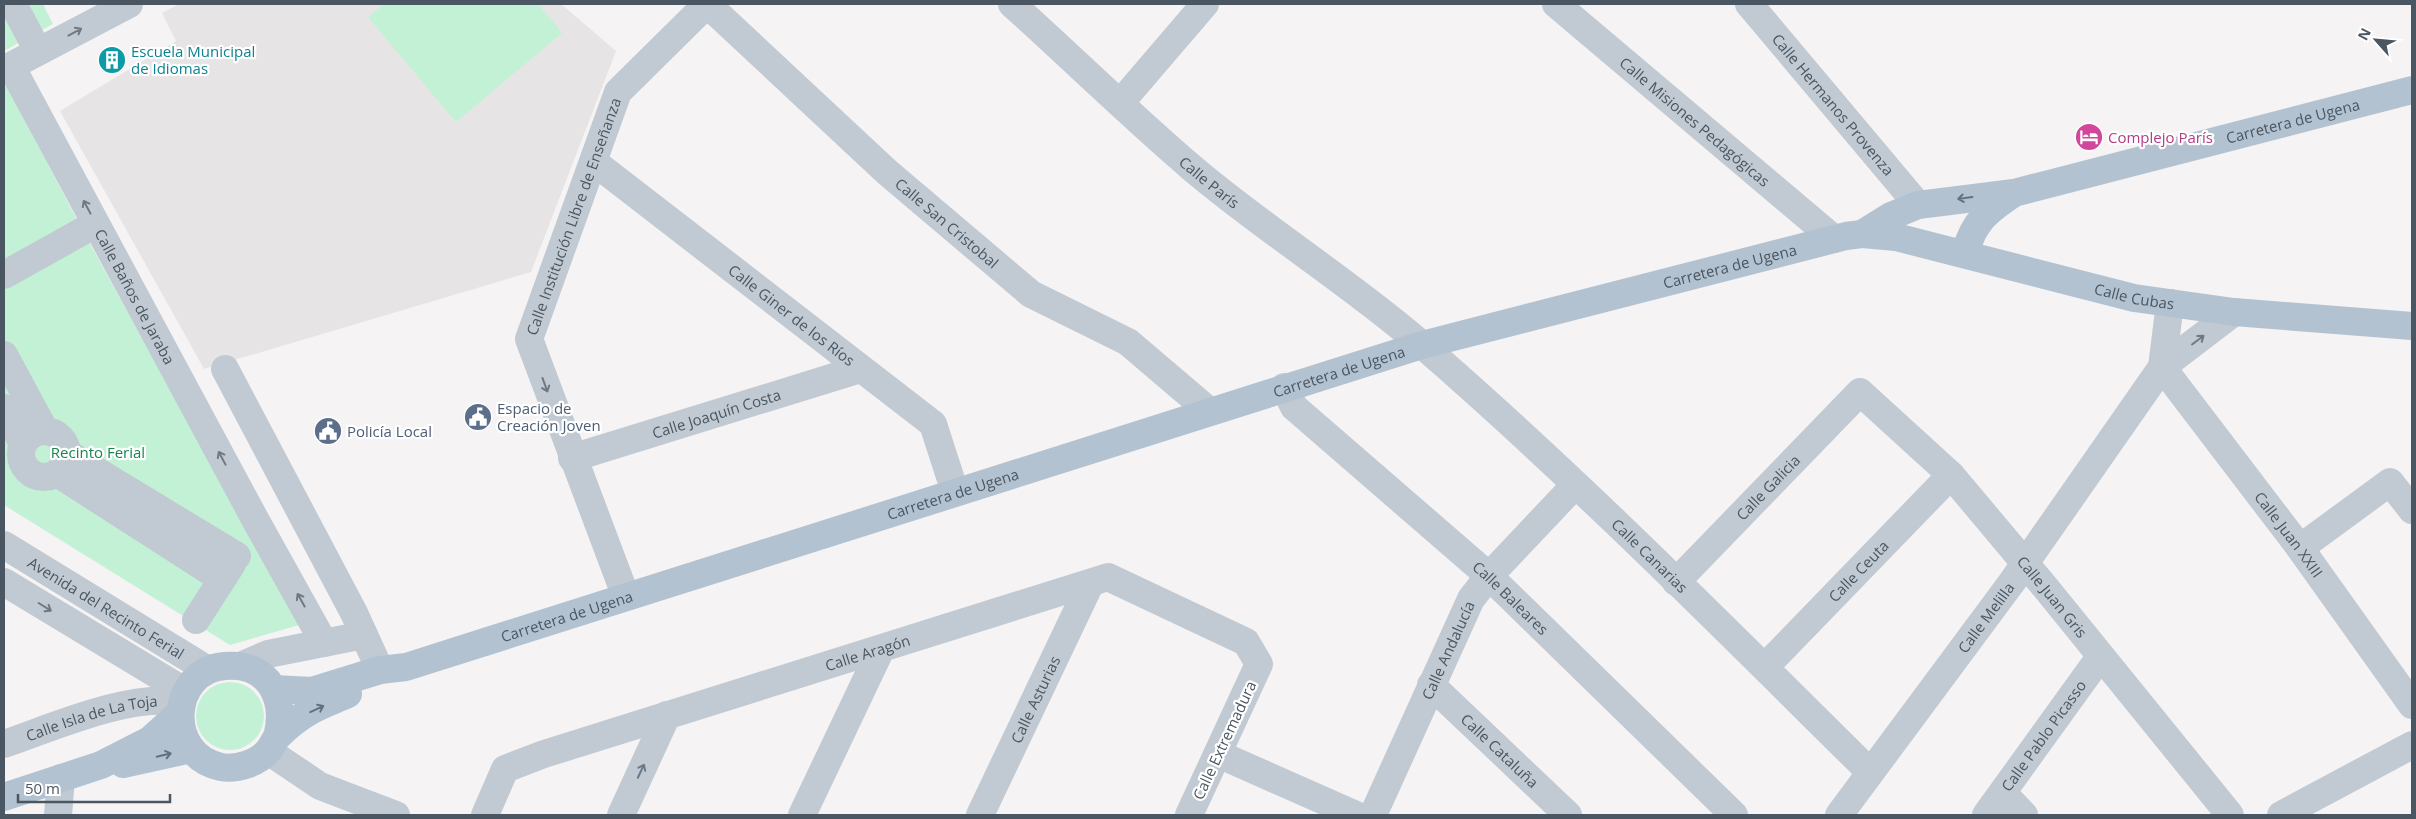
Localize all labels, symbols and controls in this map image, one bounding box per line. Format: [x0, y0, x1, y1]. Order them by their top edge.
north arrow [2351, 15, 2401, 65]
text: N [2353, 24, 2375, 43]
one-way arrow [68, 27, 83, 37]
street label: Calle Hermanos Provenza [1768, 29, 1899, 179]
place label: Escuela Municipal de Idiomas [131, 41, 255, 78]
building icon: Escuela Municipal de Idiomas [97, 45, 127, 75]
street label: Calle Misiones Pedagógicas [1616, 52, 1774, 191]
street label: Carretera de Ugena [2224, 94, 2362, 148]
street label: Calle Institución Libre de Enseñanza [521, 95, 625, 338]
hotel icon: Complejo París [2074, 122, 2104, 152]
place label: Complejo París [2108, 127, 2213, 147]
street label: Calle París [1175, 152, 1244, 213]
street label: Calle San Cristobal [891, 173, 1003, 272]
one-way arrow [1958, 193, 1974, 203]
one-way arrow [82, 199, 92, 214]
street label: Calle Baños de Jaraba [90, 225, 180, 368]
street label: Carretera de Ugena [1661, 239, 1799, 293]
street label: Calle Giner de los Ríos [724, 260, 859, 370]
street label: Calle Cubas [2092, 278, 2176, 314]
one-way arrow [2191, 335, 2205, 345]
street label: Carretera de Ugena [1270, 341, 1407, 402]
one-way arrow [541, 377, 550, 392]
street label: Calle Joaquín Costa [649, 384, 783, 443]
place label: Espacio de Creación Joven [497, 398, 601, 435]
public building icon: Espacio de Creación Joven [463, 402, 493, 432]
public building icon: Policía Local [313, 416, 343, 446]
place label: Policía Local [347, 421, 432, 441]
park label: Recinto Ferial [51, 442, 145, 462]
one-way arrow [217, 450, 227, 465]
street label: Calle Galicia [1731, 450, 1804, 524]
street label: Carretera de Ugena [884, 463, 1021, 524]
street label: Calle Juan XXIII [2250, 487, 2328, 581]
street label: Calle Canarias [1608, 514, 1692, 597]
street label: Calle Ceuta [1824, 536, 1893, 606]
street label: Calle Juan Gris [2013, 551, 2092, 642]
street label: Avenida del Recinto Ferial [25, 552, 188, 663]
street label: Calle Baleares [1469, 556, 1553, 639]
street label: Calle Melilla [1953, 578, 2018, 657]
street label: Carretera de Ugena [498, 586, 635, 646]
one-way arrow [295, 593, 305, 607]
street label: Calle Andalucía [1417, 598, 1479, 703]
one-way arrow [38, 603, 52, 613]
street label: Calle Aragón [822, 630, 913, 675]
street label: Calle Asturias [1006, 653, 1064, 746]
street label: Calle Pablo Picasso [1996, 676, 2090, 795]
street label: Calle Extremadura [1188, 677, 1260, 803]
street label: Calle Isla de La Toja [23, 691, 158, 745]
one-way arrow [309, 703, 324, 713]
street label: Calle Cataluña [1457, 709, 1543, 792]
one-way arrow [155, 750, 171, 759]
one-way arrow [637, 764, 646, 779]
scale bar [18, 772, 170, 804]
text: 50 m [25, 778, 60, 798]

